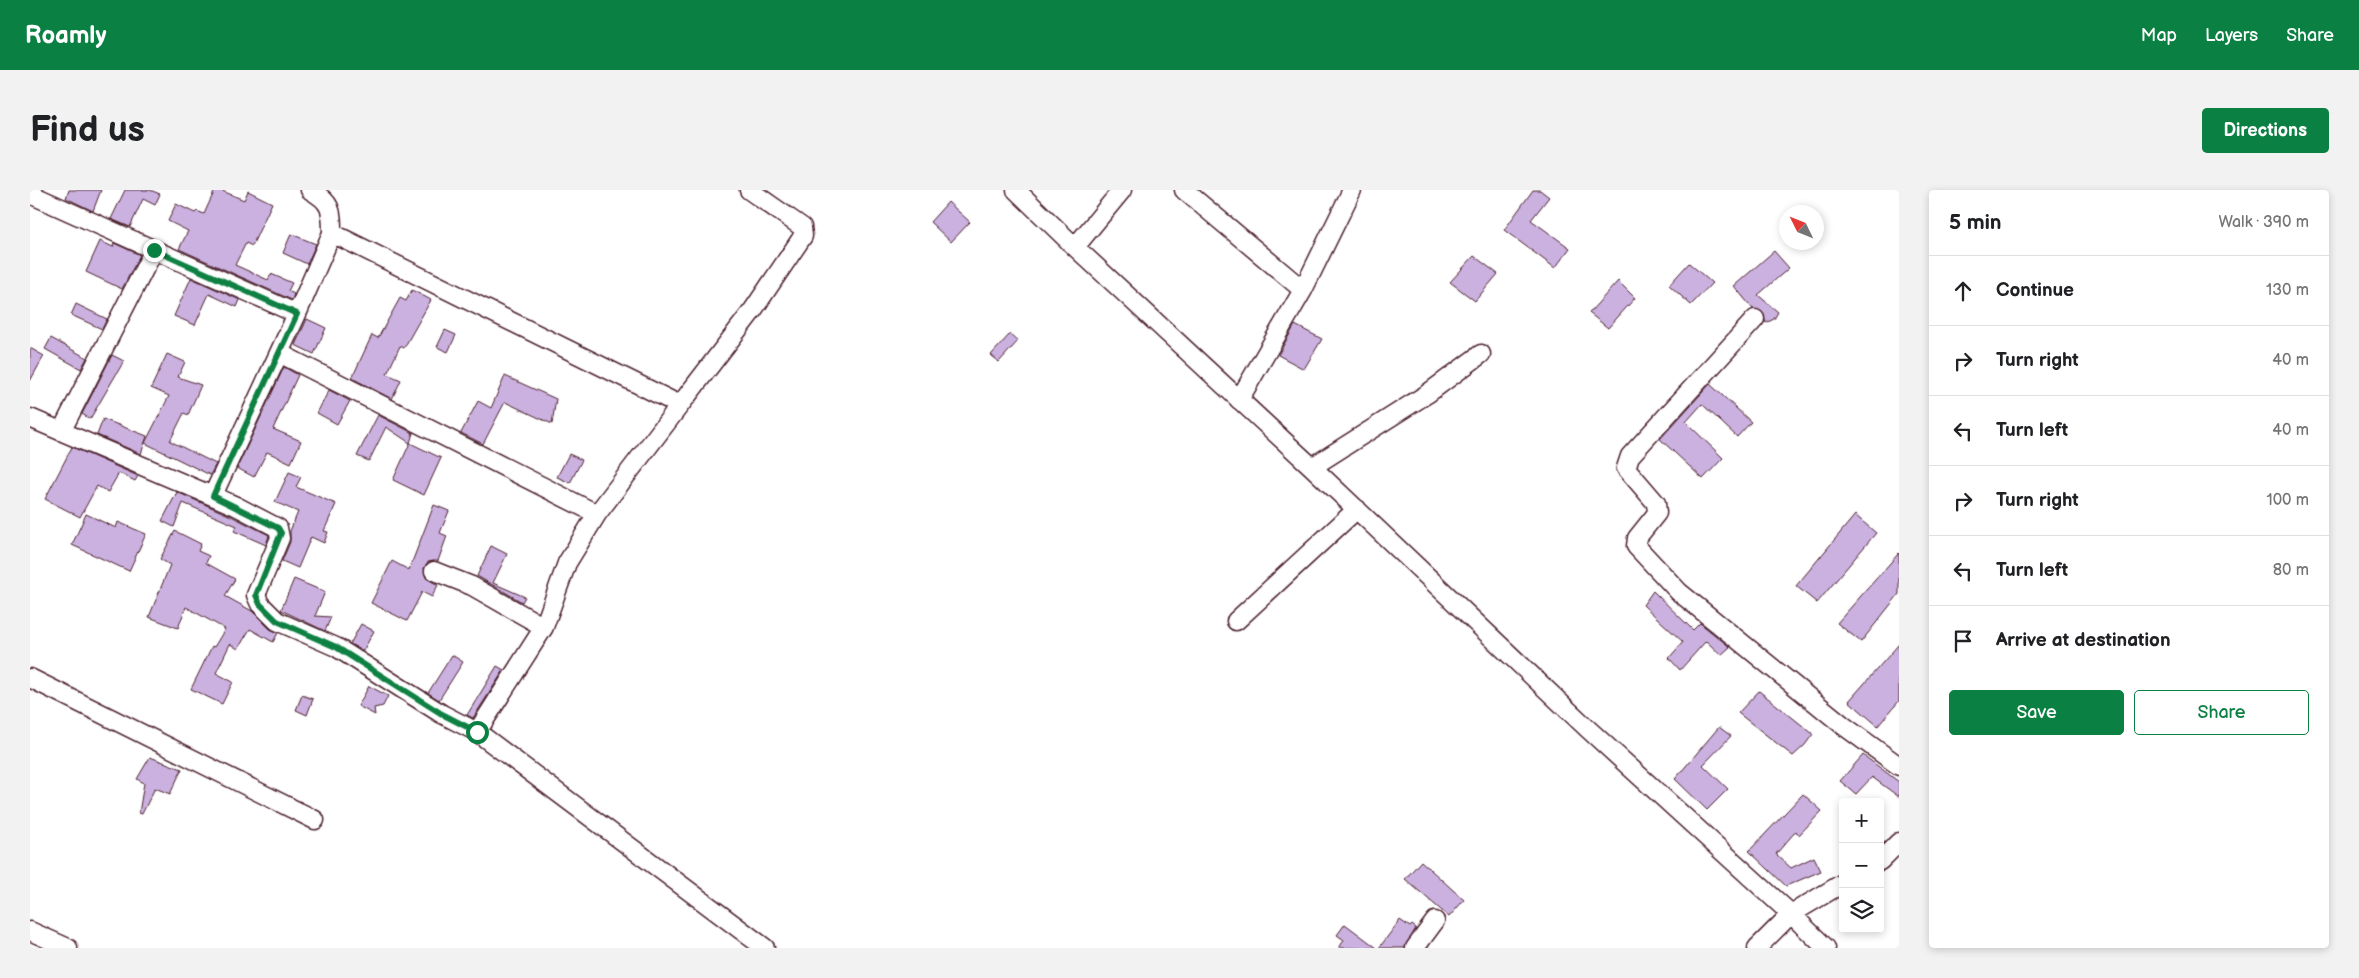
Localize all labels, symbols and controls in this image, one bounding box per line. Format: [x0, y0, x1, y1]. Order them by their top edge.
text: Roamly [25, 21, 106, 50]
text: Map [2141, 25, 2177, 46]
text: Layers [2205, 25, 2258, 46]
text: Share [2286, 25, 2334, 46]
button: Directions [2202, 108, 2329, 153]
text: Find us [30, 109, 145, 152]
north arrow [1779, 205, 1824, 250]
text: 5 min [1949, 210, 2002, 235]
text: Walk · 390 m [2218, 213, 2309, 232]
route end [143, 239, 166, 262]
icon: ahead [1949, 277, 1977, 305]
text: Continue [1996, 279, 2074, 302]
text: 130 m [2266, 281, 2309, 300]
icon: right [1949, 347, 1977, 375]
text: Turn right [1996, 349, 2079, 372]
text: 40 m [2272, 351, 2309, 370]
icon: left [1949, 417, 1977, 445]
text: Turn left [1996, 419, 2068, 442]
text: 40 m [2272, 421, 2309, 440]
icon: right [1949, 487, 1977, 515]
text: Turn right [1996, 489, 2079, 512]
text: 100 m [2266, 491, 2309, 510]
icon: left [1949, 557, 1977, 585]
text: Turn left [1996, 559, 2068, 582]
text: 80 m [2273, 561, 2309, 580]
icon: arrive [1949, 627, 1977, 655]
text: Arrive at destination [1996, 629, 2171, 652]
button: Save [1949, 690, 2124, 735]
button: Share [2134, 690, 2309, 735]
route start [466, 721, 489, 744]
map controls [1839, 798, 1884, 933]
button: + [1839, 798, 1884, 843]
button: − [1839, 843, 1884, 888]
button: layers [1839, 888, 1884, 933]

